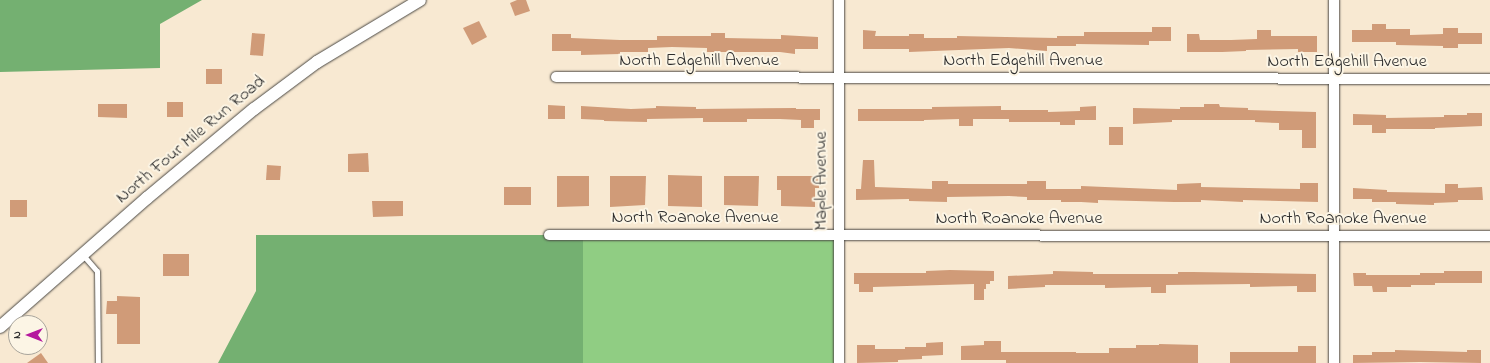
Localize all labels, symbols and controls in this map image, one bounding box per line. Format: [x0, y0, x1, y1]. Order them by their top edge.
street label: North Edgehill Avenue [619, 50, 779, 72]
street label: North Edgehill Avenue [943, 50, 1103, 72]
street label: North Edgehill Avenue [1267, 51, 1427, 73]
street label: North Four Mile Run Road [112, 71, 270, 209]
street label: Maple Avenue [811, 131, 833, 231]
street label: North Roanoke Avenue [611, 207, 779, 229]
street label: North Roanoke Avenue [935, 208, 1103, 230]
street label: North Roanoke Avenue [1259, 208, 1427, 230]
north arrow [8, 315, 48, 355]
text: N [9, 331, 25, 339]

